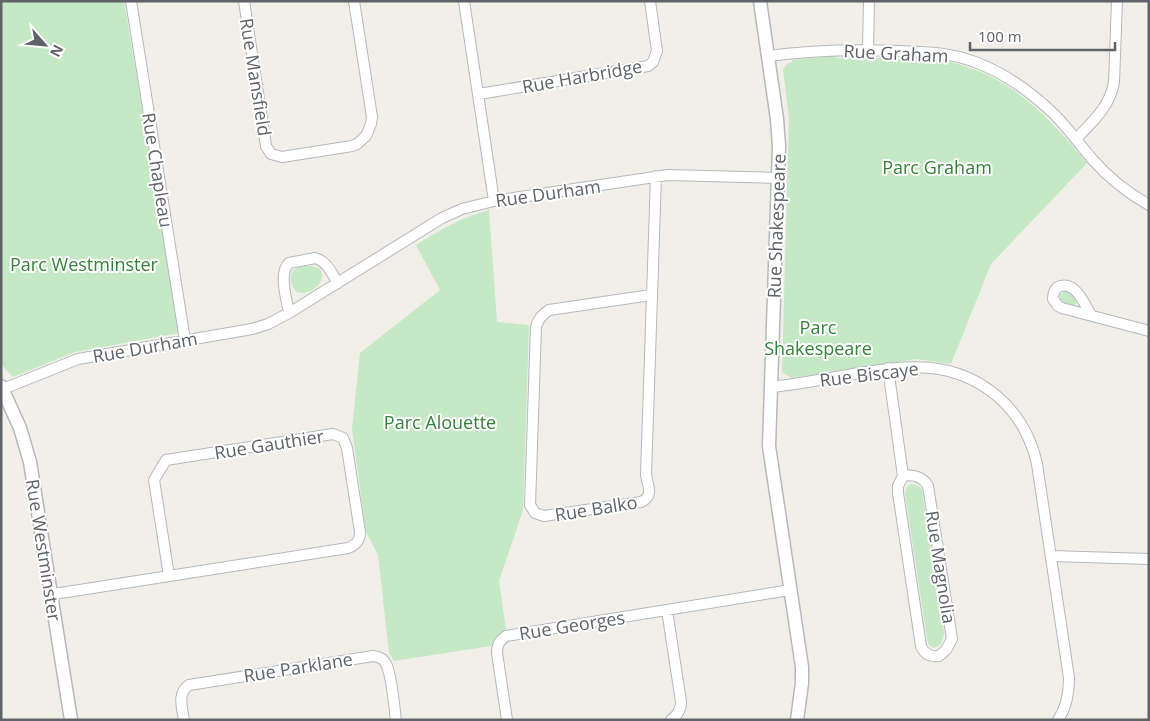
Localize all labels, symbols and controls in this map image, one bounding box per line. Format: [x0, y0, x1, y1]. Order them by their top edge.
street label: Rue Mansfield [235, 16, 277, 138]
north arrow [20, 20, 70, 70]
scale bar [970, 20, 1115, 52]
text: 100 m [978, 26, 1022, 46]
street label: Rue Graham [843, 38, 949, 68]
text: N [46, 42, 68, 61]
street label: Rue Harbridge [520, 54, 644, 98]
street label: Rue Chapleau [137, 111, 179, 229]
street label: Rue Shakespeare [761, 153, 791, 299]
park label: Parc Graham [882, 155, 992, 179]
street label: Rue Durham [494, 174, 602, 212]
park label: Parc Westminster [10, 252, 159, 276]
park label: Parc Shakespeare [764, 315, 872, 360]
street label: Rue Durham [91, 326, 199, 368]
street label: Rue Biscaye [818, 356, 920, 392]
park label: Parc Alouette [384, 410, 496, 434]
street label: Rue Gauthier [213, 423, 326, 464]
street label: Rue Westminster [21, 477, 67, 623]
street label: Rue Balko [553, 490, 639, 526]
street label: Rue Magnolia [920, 509, 962, 625]
street label: Rue Georges [517, 605, 627, 645]
street label: Rue Parklane [242, 647, 354, 687]

